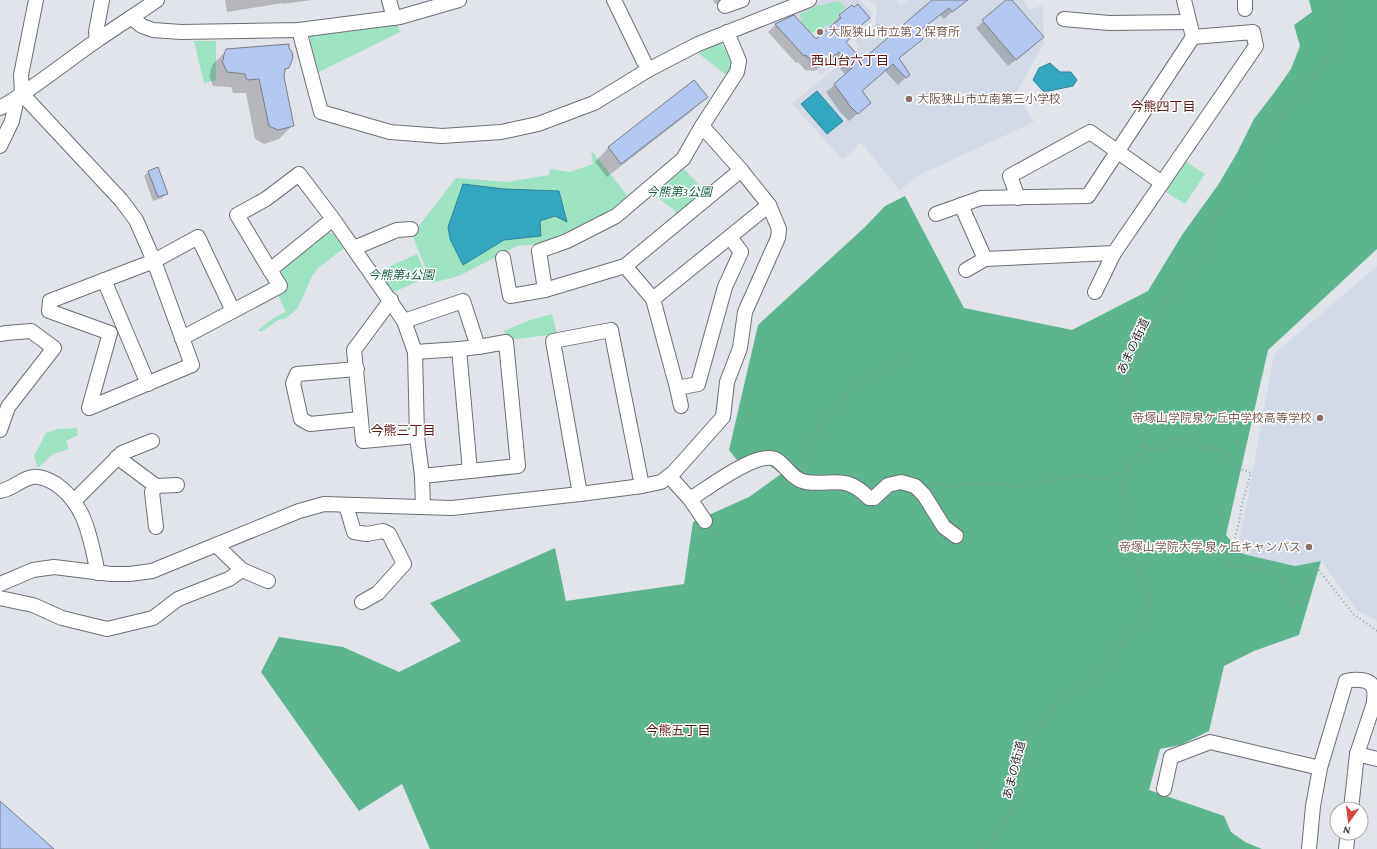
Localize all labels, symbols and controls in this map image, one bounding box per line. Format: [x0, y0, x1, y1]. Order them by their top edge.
place label: 大阪狭山市立第２保育所 [828, 25, 960, 39]
marker: 大阪狭山市立第２保育所 [815, 27, 825, 37]
district label: 西山台六丁目 [811, 53, 889, 68]
place label: 大阪狭山市立南第三小学校 [917, 92, 1061, 106]
marker: 大阪狭山市立南第三小学校 [904, 94, 914, 104]
district label: 今熊四丁目 [1130, 99, 1196, 114]
park label: 今熊第3公園 [646, 185, 714, 199]
park label: 今熊第4公園 [368, 268, 436, 282]
street label: あまの街道 [1114, 316, 1152, 376]
place label: 帝塚山学院泉ケ丘中学校高等学校 [1132, 411, 1312, 425]
marker: 帝塚山学院泉ケ丘中学校高等学校 [1315, 413, 1325, 423]
district label: 今熊三丁目 [370, 423, 436, 438]
place label: 帝塚山学院大学 泉ヶ丘キャンパス [1119, 540, 1301, 554]
marker: 帝塚山学院大学 泉ヶ丘キャンパス [1304, 542, 1314, 552]
district label: 今熊五丁目 [645, 723, 711, 738]
street label: あまの街道 [1000, 739, 1028, 801]
north arrow [1329, 801, 1369, 841]
text: N [1341, 824, 1352, 837]

